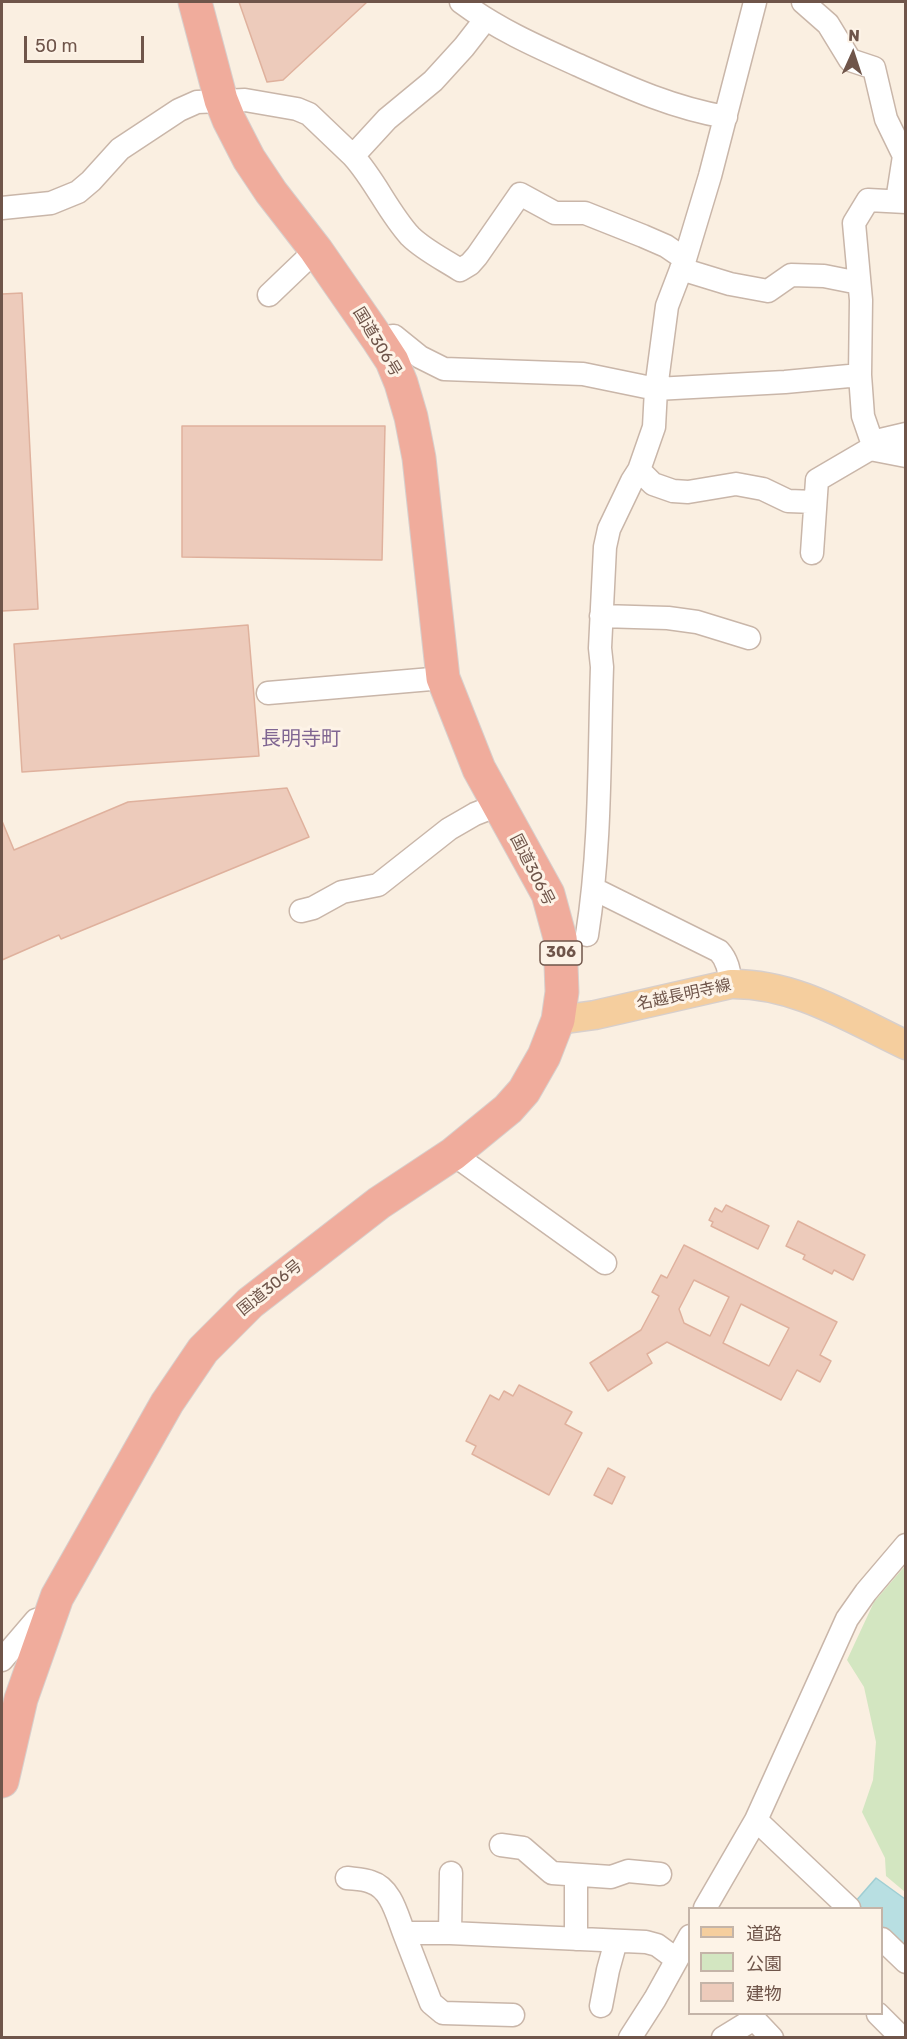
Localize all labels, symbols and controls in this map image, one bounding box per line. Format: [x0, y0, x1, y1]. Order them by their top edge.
scale bar [27, 24, 147, 62]
north arrow [823, 24, 883, 84]
text: N [848, 26, 860, 45]
text: 50 m [35, 35, 78, 57]
street label: 国道306号 [349, 304, 405, 380]
district label: 長明寺町 [261, 727, 341, 751]
street label: 国道306号 [506, 831, 558, 909]
road number: 306 [540, 941, 582, 965]
street label: 名越長明寺線 [635, 976, 733, 1014]
street label: 国道306号 [234, 1256, 306, 1320]
legend [688, 1907, 883, 2015]
text: 道路 [746, 1923, 782, 1945]
text: 公園 [746, 1953, 782, 1975]
text: 建物 [746, 1983, 782, 2005]

